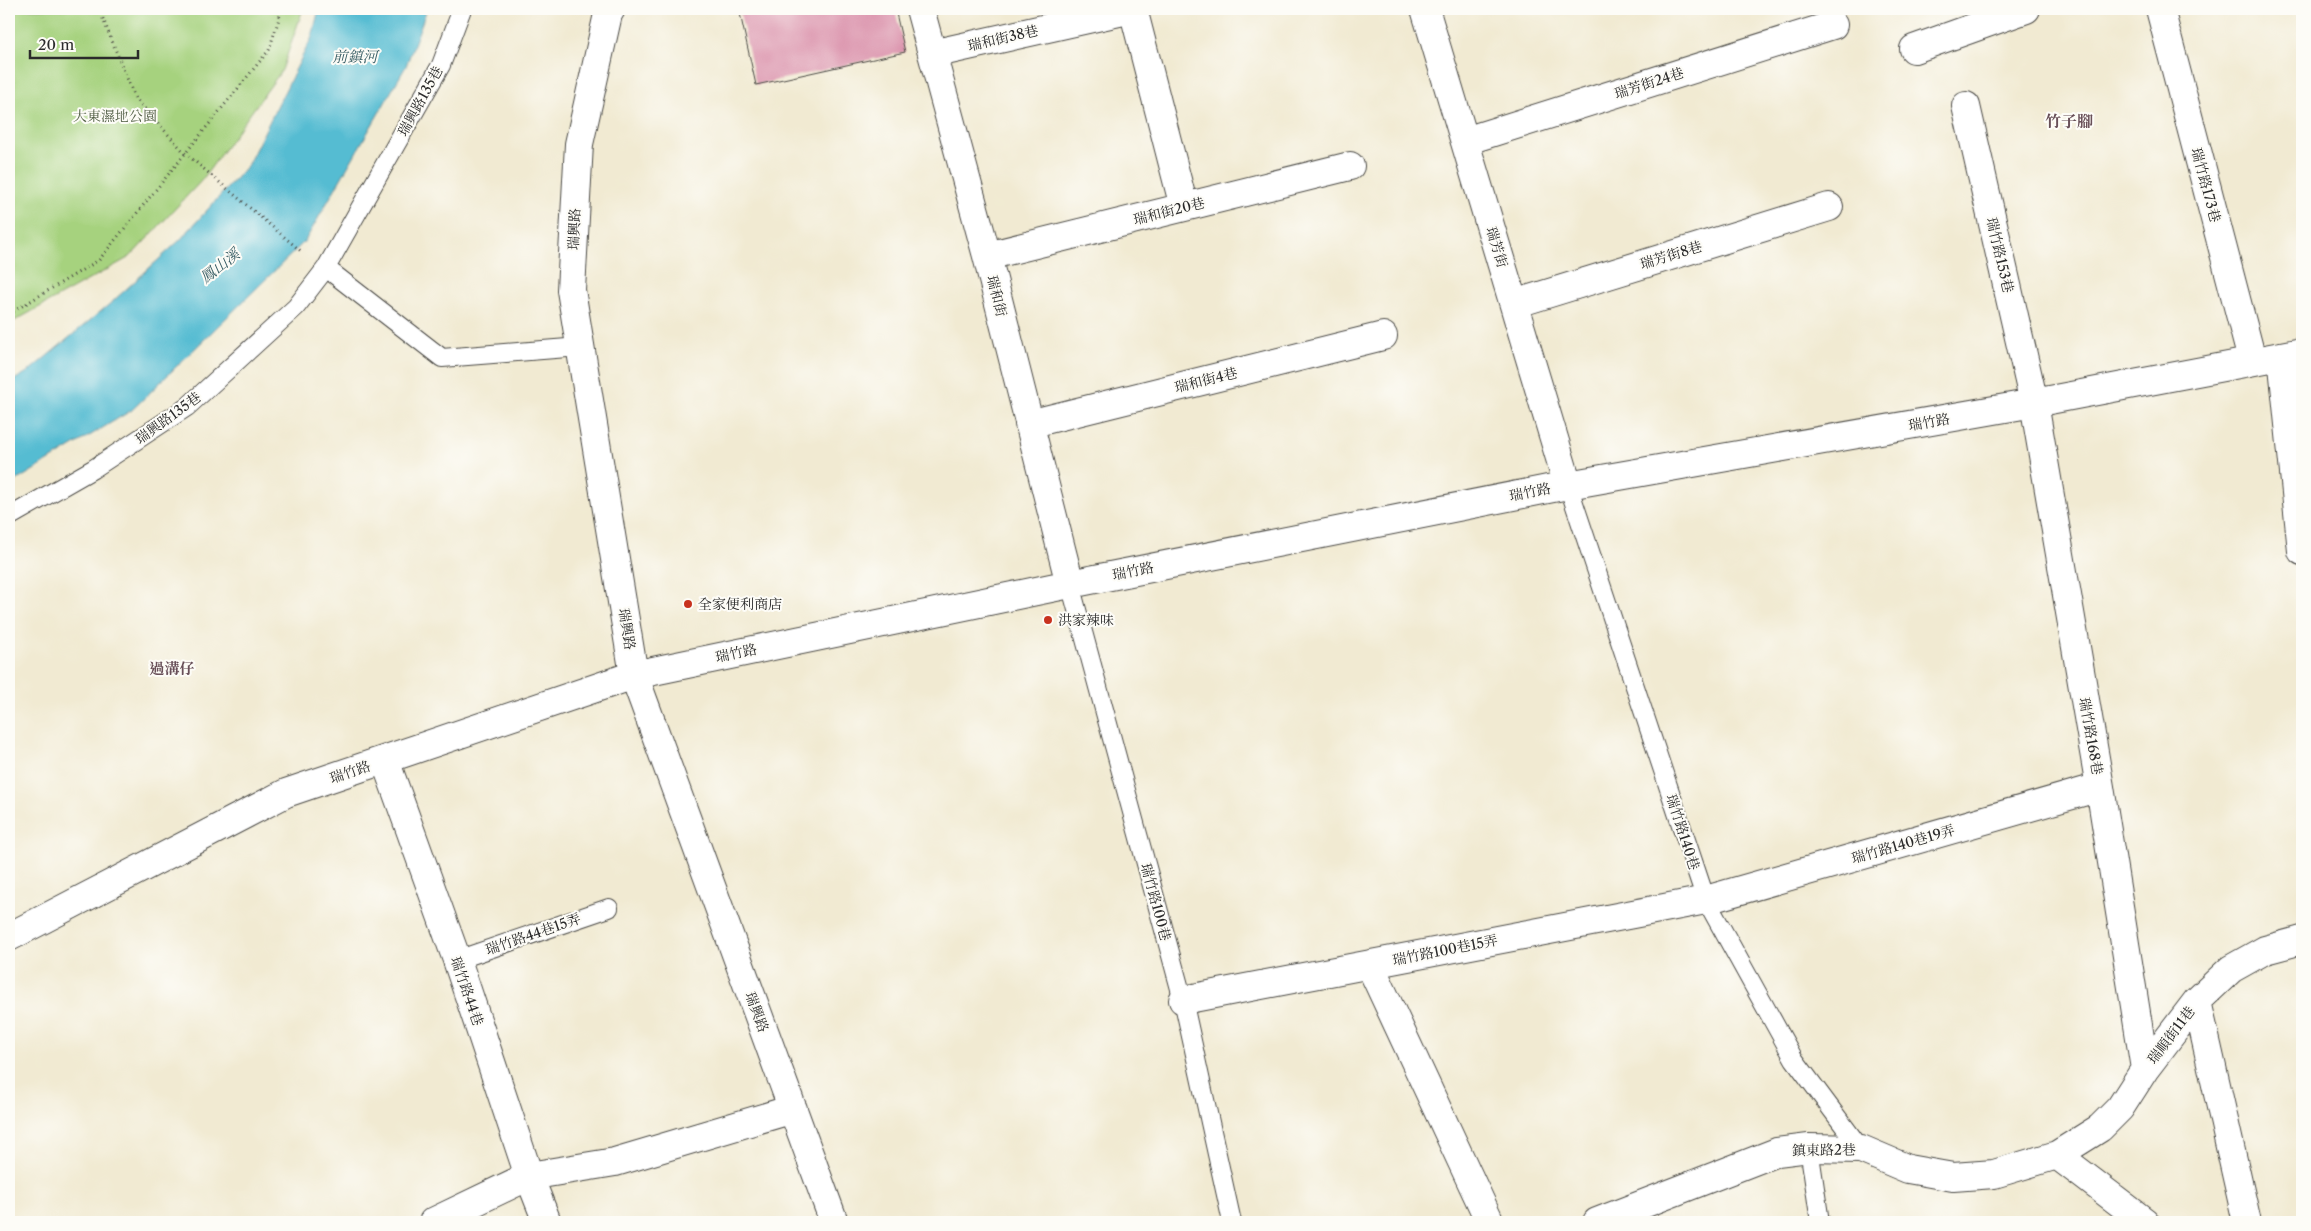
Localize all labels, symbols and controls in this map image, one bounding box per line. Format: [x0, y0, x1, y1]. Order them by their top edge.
street label: 瑞和街38巷 [966, 21, 1040, 55]
scale bar [30, 28, 138, 60]
text: 20 m [38, 35, 74, 54]
water label: 前鎮河 [332, 47, 380, 66]
street label: 瑞興路135巷 [393, 63, 447, 139]
street label: 瑞芳街24巷 [1612, 63, 1686, 103]
park label: 大東濕地公園 [73, 107, 157, 125]
district label: 竹子腳 [2045, 111, 2093, 131]
street label: 瑞竹路173巷 [2187, 146, 2225, 224]
street label: 瑞和街20巷 [1131, 193, 1207, 229]
street label: 瑞興路 [564, 208, 584, 250]
street label: 瑞竹路153巷 [1983, 215, 2017, 295]
street label: 瑞芳街 [1482, 224, 1512, 270]
street label: 瑞芳街8巷 [1638, 237, 1704, 273]
water label: 鳳山溪 [196, 243, 245, 287]
street label: 瑞和街 [983, 273, 1011, 319]
street label: 瑞和街4巷 [1173, 364, 1239, 396]
street label: 瑞興路135巷 [131, 388, 205, 448]
street label: 瑞竹路 [1907, 409, 1951, 435]
street label: 瑞竹路 [1508, 479, 1552, 505]
street label: 瑞竹路 [1111, 558, 1155, 584]
place label: 全家便利商店 [698, 595, 782, 613]
marker: 全家便利商店 [682, 598, 694, 610]
street label: 瑞興路 [615, 607, 639, 651]
place label: 洪家辣味 [1058, 611, 1114, 629]
marker: 洪家辣味 [1042, 614, 1054, 626]
street label: 瑞竹路 [714, 640, 758, 666]
district label: 過溝仔 [149, 659, 195, 678]
street label: 瑞竹路168巷 [2075, 696, 2107, 776]
street label: 瑞竹路 [327, 757, 373, 787]
street label: 瑞竹路140巷 [1662, 792, 1704, 872]
street label: 瑞竹路140巷19弄 [1849, 821, 1957, 867]
street label: 瑞竹路100巷 [1137, 861, 1175, 943]
street label: 瑞竹路44巷15弄 [483, 909, 583, 959]
street label: 瑞竹路100巷15弄 [1391, 931, 1499, 969]
street label: 瑞竹路44巷 [447, 954, 487, 1028]
street label: 瑞興路 [741, 989, 773, 1035]
street label: 瑞順街11巷 [2143, 1003, 2199, 1067]
street label: 鎮東路2巷 [1792, 1140, 1856, 1160]

